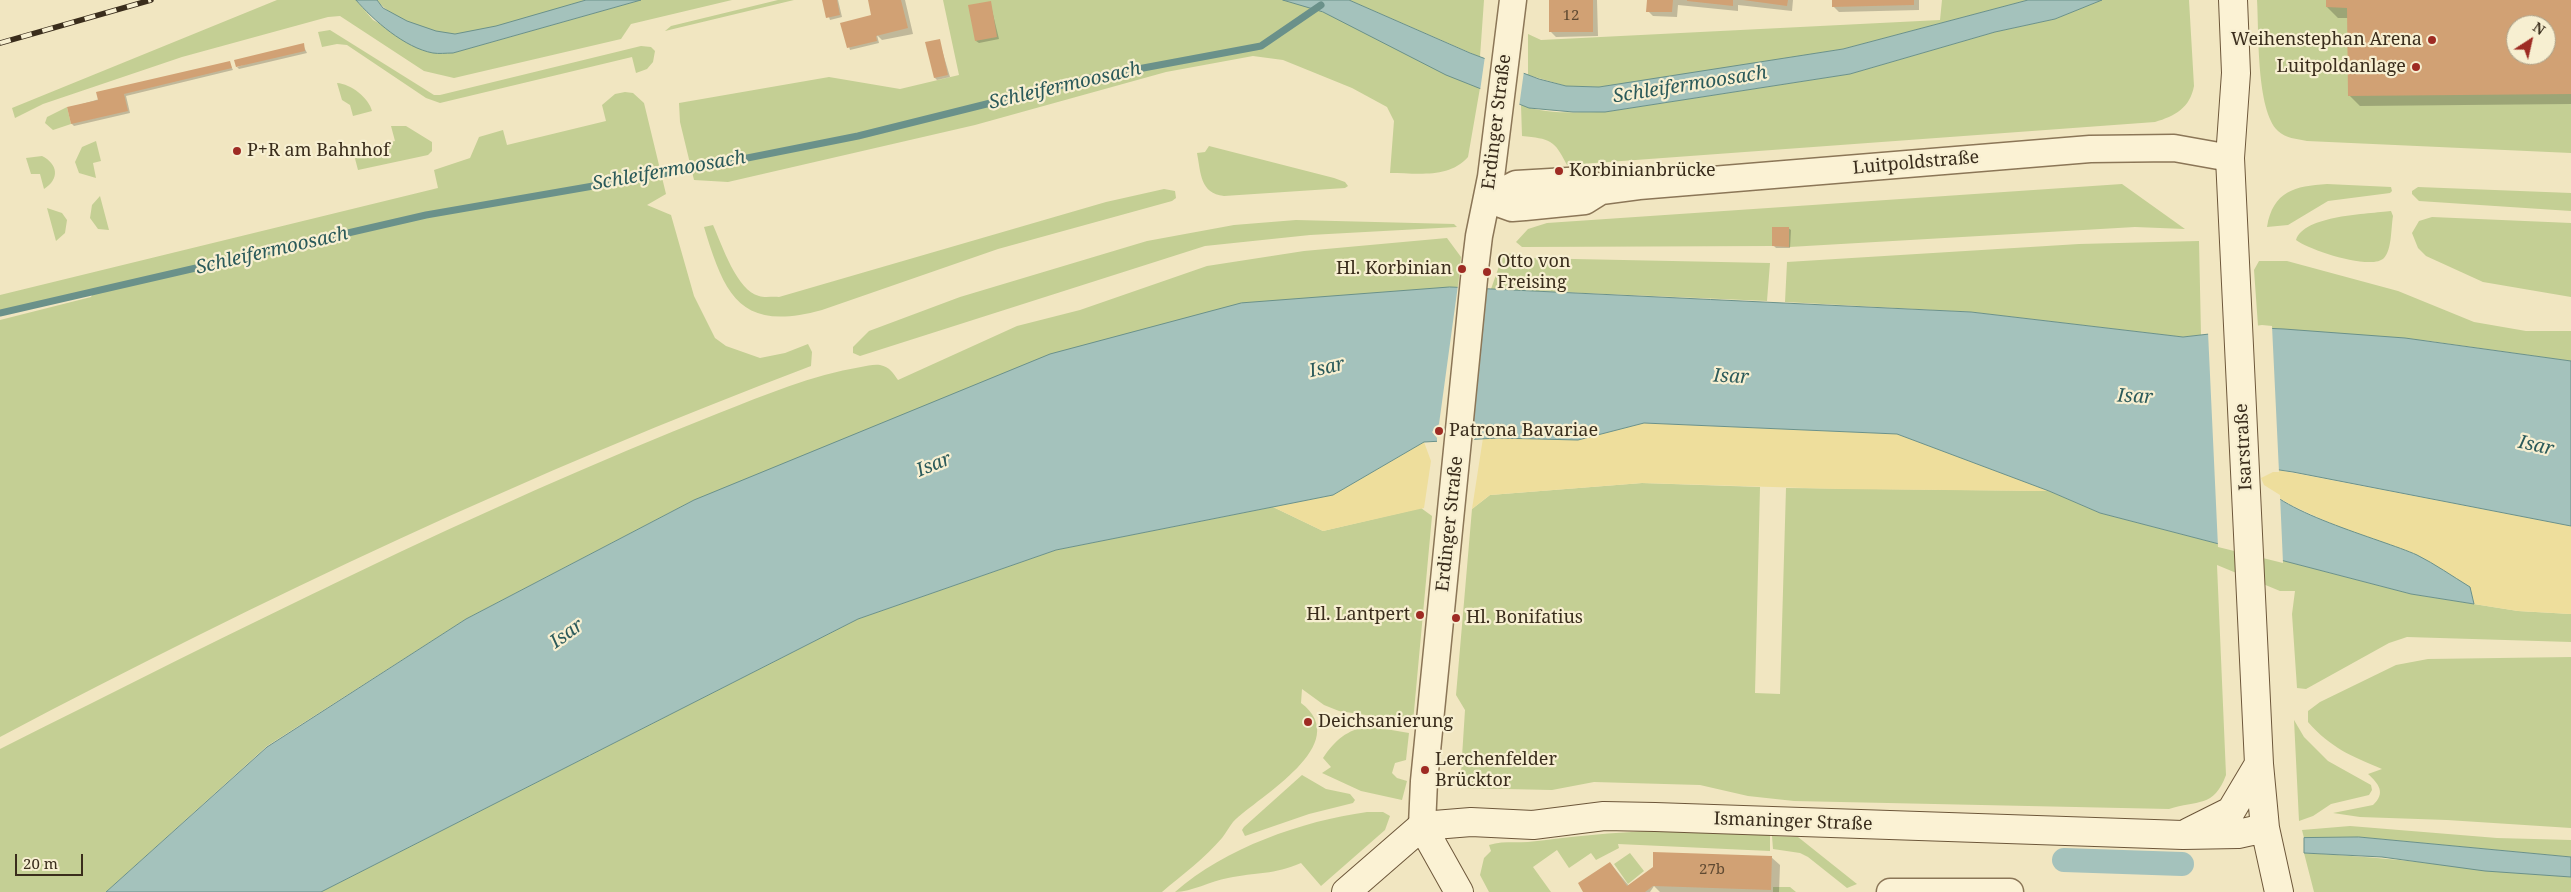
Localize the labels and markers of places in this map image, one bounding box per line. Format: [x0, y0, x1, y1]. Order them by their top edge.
place label: Weihenstephan Arena [2231, 29, 2422, 51]
marker: Weihenstephan Arena [2426, 34, 2438, 46]
place label: Luitpoldanlage [2276, 56, 2406, 78]
marker: Luitpoldanlage [2410, 61, 2422, 73]
place label: P+R am Bahnhof [247, 140, 390, 162]
marker: P+R am Bahnhof [231, 145, 243, 157]
place label: Korbinianbrücke [1569, 160, 1716, 182]
marker: Korbinianbrücke [1553, 165, 1565, 177]
place label: Otto von Freising [1497, 251, 1571, 294]
place label: Hl. Korbinian [1336, 258, 1452, 280]
marker: Hl. Korbinian [1456, 263, 1468, 275]
marker: Otto von Freising [1481, 266, 1493, 278]
place label: Patrona Bavariae [1449, 420, 1598, 442]
marker: Patrona Bavariae [1433, 425, 1445, 437]
place label: Hl. Lantpert [1306, 604, 1410, 626]
place label: Hl. Bonifatius [1466, 607, 1583, 629]
marker: Hl. Lantpert [1414, 609, 1426, 621]
marker: Hl. Bonifatius [1450, 612, 1462, 624]
place label: Deichsanierung [1318, 711, 1453, 733]
marker: Deichsanierung [1302, 716, 1314, 728]
place label: Lerchenfelder Brücktor [1435, 749, 1557, 792]
marker: Lerchenfelder Brücktor [1419, 764, 1431, 776]

